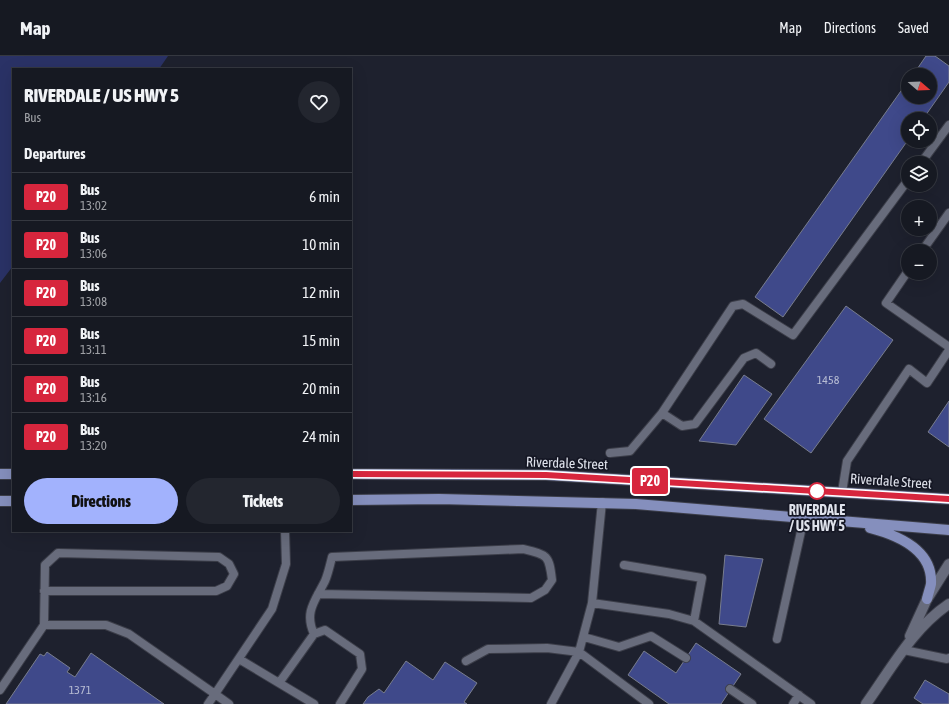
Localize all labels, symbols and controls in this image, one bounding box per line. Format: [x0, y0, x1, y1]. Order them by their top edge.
text: Map [20, 17, 51, 39]
text: Map [779, 20, 802, 36]
text: Directions [824, 20, 876, 36]
text: Saved [898, 20, 929, 36]
north arrow [901, 68, 937, 104]
map controls [901, 68, 937, 280]
button: heart [298, 81, 340, 123]
text: RIVERDALE / US HWY 5 [24, 84, 179, 106]
text: Bus [24, 110, 41, 125]
button: locate [901, 112, 937, 148]
text: Departures [24, 145, 86, 162]
button: layers [901, 156, 937, 192]
text: Bus [80, 181, 100, 198]
text: 6 min [309, 188, 340, 205]
text: P20 [36, 189, 56, 205]
text: 13:02 [80, 198, 107, 213]
button: + [901, 200, 937, 236]
text: Bus [80, 229, 100, 246]
text: 10 min [302, 236, 340, 253]
text: P20 [36, 237, 56, 253]
button: − [901, 244, 937, 280]
text: 13:06 [80, 246, 107, 261]
text: Bus [80, 277, 100, 294]
text: 12 min [302, 284, 340, 301]
text: P20 [36, 285, 56, 301]
text: 13:08 [80, 294, 107, 309]
text: Bus [80, 325, 100, 342]
text: 15 min [302, 332, 340, 349]
text: P20 [36, 333, 56, 349]
text: 13:11 [80, 342, 107, 357]
text: Bus [80, 373, 100, 390]
house number: 1458 [817, 373, 840, 387]
text: 20 min [302, 380, 340, 397]
text: P20 [36, 381, 56, 397]
text: 13:16 [80, 390, 107, 405]
text: Bus [80, 421, 100, 438]
text: 24 min [302, 428, 340, 445]
text: P20 [36, 429, 56, 445]
text: 13:20 [80, 438, 107, 453]
street label: Riverdale Street [526, 454, 608, 472]
line badge: P20 [627, 468, 673, 494]
street label: Riverdale Street [850, 470, 932, 492]
text: P20 [640, 473, 660, 489]
button: Directions [24, 478, 178, 524]
button: Tickets [186, 478, 340, 524]
marker: RIVERDALE / US HWY 5 [808, 482, 826, 500]
place label: RIVERDALE / US HWY 5 [789, 502, 845, 534]
house number: 1371 [69, 683, 92, 697]

